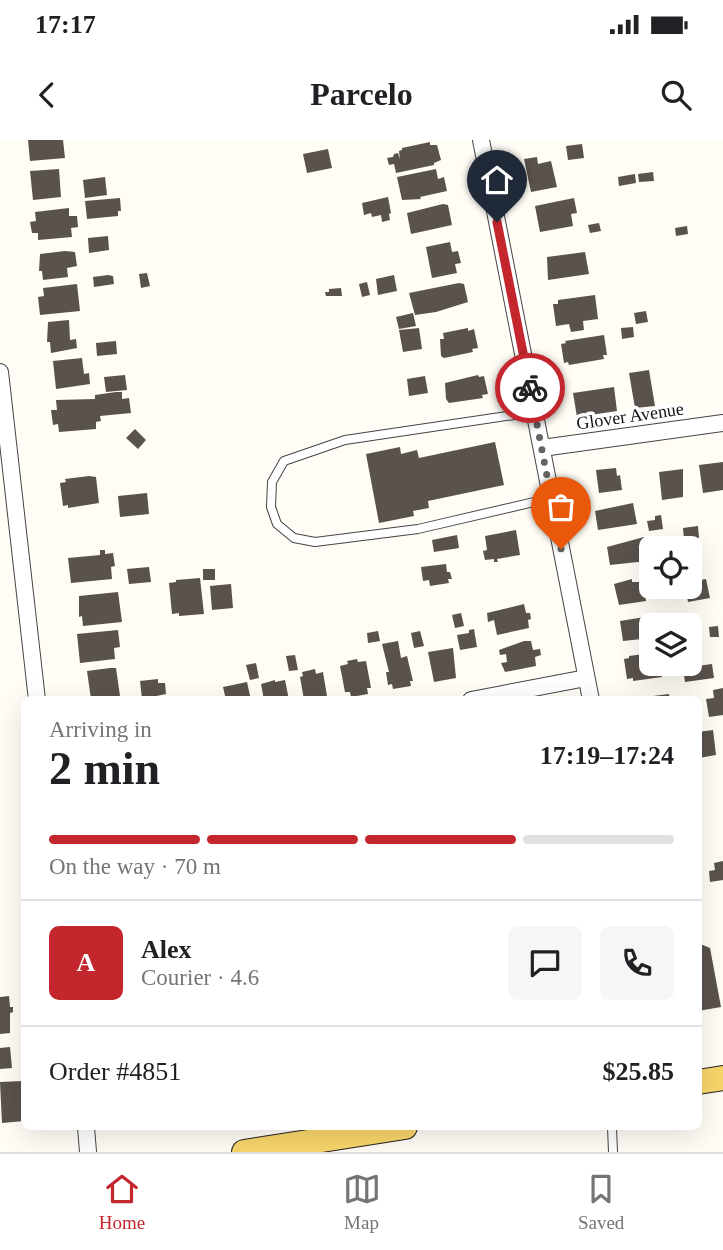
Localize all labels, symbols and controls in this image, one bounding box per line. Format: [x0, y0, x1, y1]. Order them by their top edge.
text: 17:17 [35, 10, 96, 39]
icon: back [28, 76, 66, 114]
text: Parcelo [310, 76, 413, 112]
icon: search [657, 76, 695, 114]
pin [467, 150, 527, 222]
icon: home [478, 161, 516, 199]
courier [495, 353, 565, 423]
icon: bike [511, 369, 549, 407]
street label: Glover Avenue [575, 399, 685, 433]
pin [531, 477, 591, 549]
icon: bag [542, 488, 580, 526]
map controls [639, 536, 702, 676]
button: locate [639, 536, 702, 599]
button: layers [639, 613, 702, 676]
text: Arriving in [49, 717, 152, 742]
text: 17:19–17:24 [540, 741, 674, 770]
text: 2 min [49, 743, 160, 794]
text: On the way · 70 m [49, 854, 221, 879]
button: chat [508, 926, 582, 1000]
button: phone [600, 926, 674, 1000]
text: Alex [141, 935, 192, 964]
text: A [77, 948, 95, 977]
text: Courier · 4.6 [141, 965, 259, 990]
text: Order #4851 [49, 1057, 181, 1086]
text: $25.85 [603, 1057, 674, 1086]
tab: Home [99, 1170, 145, 1234]
tab: Map [343, 1170, 381, 1234]
tab: Saved [578, 1170, 624, 1234]

